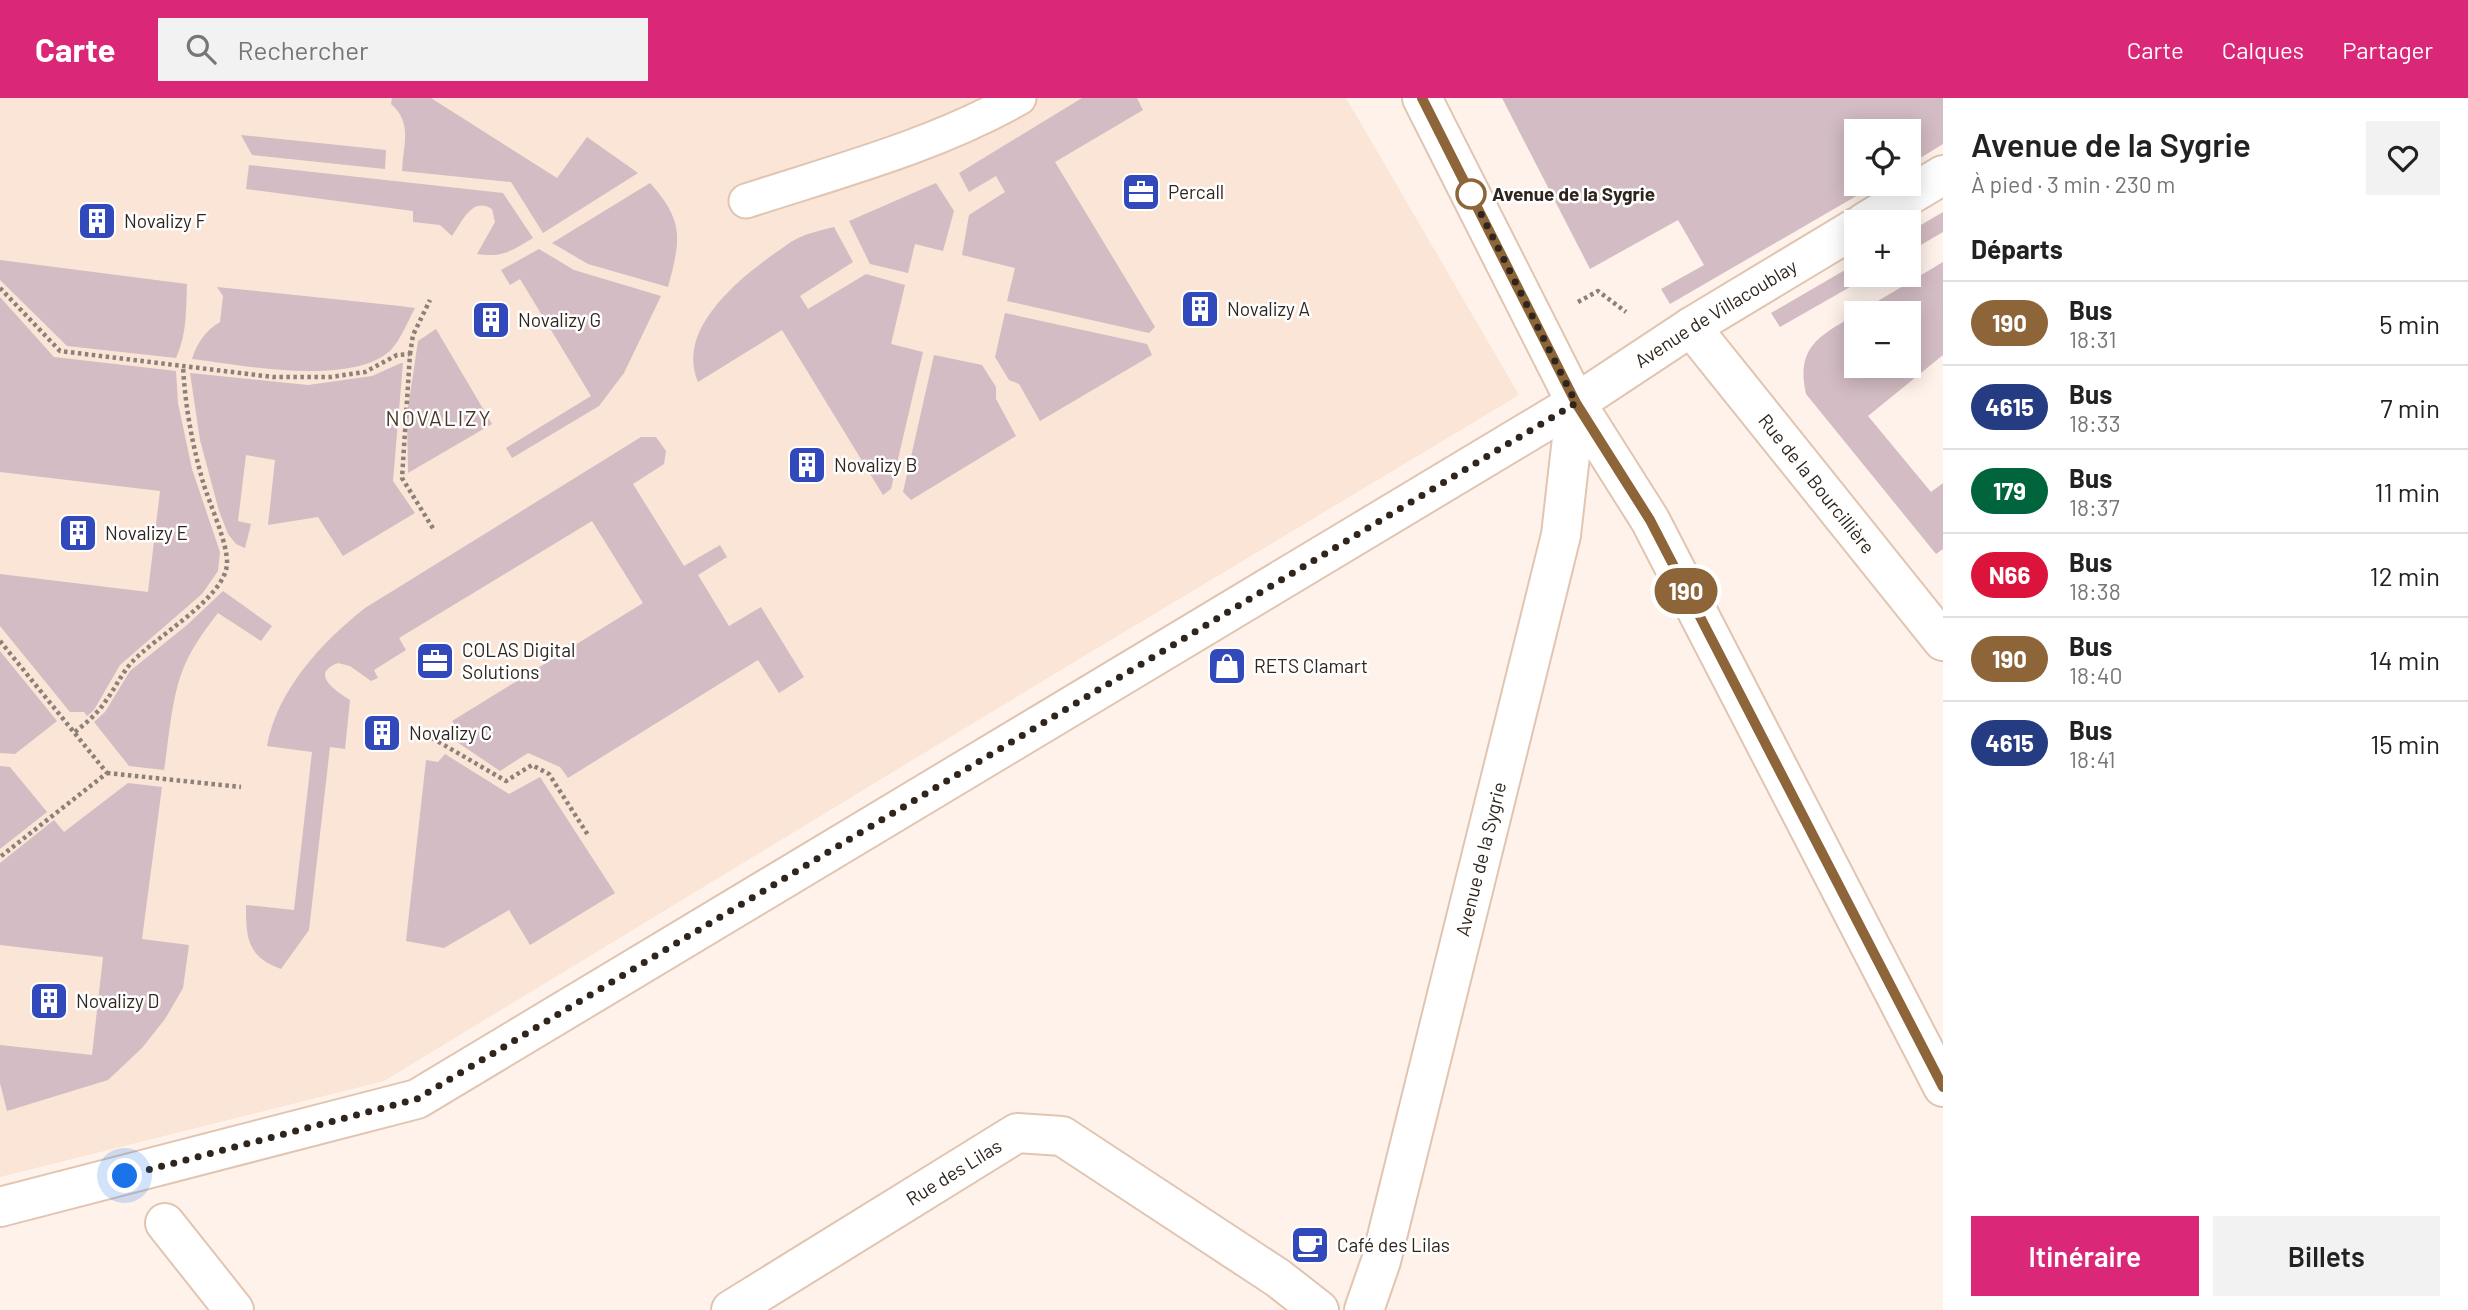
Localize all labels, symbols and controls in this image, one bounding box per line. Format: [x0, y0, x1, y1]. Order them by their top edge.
search box [158, 18, 648, 81]
text: Carte [35, 29, 116, 69]
icon: search [182, 30, 220, 68]
text: Rechercher [238, 34, 368, 65]
text: Carte [2127, 35, 2184, 64]
text: Calques [2222, 35, 2304, 64]
text: Partager [2342, 35, 2433, 64]
map controls [1844, 119, 1921, 378]
button: locate [1844, 119, 1921, 196]
button: heart [2366, 121, 2440, 195]
text: Avenue de la Sygrie [1971, 124, 2251, 164]
text: À pied · 3 min · 230 m [1971, 170, 2175, 198]
office icon: Percall [1120, 171, 1162, 213]
marker: Avenue de la Sygrie [1456, 179, 1486, 209]
place label: Percall [1168, 180, 1224, 203]
place label: Avenue de la Sygrie [1492, 182, 1655, 205]
building icon: Novalizy F [76, 200, 118, 242]
place label: Novalizy F [124, 209, 207, 232]
button: + [1844, 210, 1921, 287]
text: Départs [1971, 233, 2063, 264]
street label: Avenue de Villacoublay [1630, 254, 1801, 372]
building icon: Novalizy A [1179, 288, 1221, 330]
text: Bus [2069, 294, 2112, 325]
place label: Novalizy A [1227, 297, 1310, 320]
building icon: Novalizy G [470, 299, 512, 341]
button: − [1844, 301, 1921, 378]
place label: Novalizy G [518, 308, 601, 331]
text: 190 [1992, 308, 2027, 337]
text: 5 min [2379, 308, 2440, 339]
text: 18:31 [2069, 325, 2117, 353]
text: Bus [2069, 378, 2112, 409]
text: 4615 [1985, 392, 2034, 421]
text: 7 min [2380, 392, 2440, 423]
district label: NOVALIZY [385, 405, 493, 430]
street label: Rue de la Bourcillière [1754, 409, 1880, 558]
text: 18:33 [2069, 409, 2121, 437]
building icon: Novalizy B [786, 444, 828, 486]
place label: Novalizy B [834, 453, 918, 476]
text: Bus [2069, 462, 2112, 493]
text: 179 [1993, 476, 2026, 505]
text: 11 min [2374, 476, 2440, 507]
text: 18:37 [2069, 493, 2120, 521]
building icon: Novalizy E [57, 512, 99, 554]
place label: Novalizy E [105, 521, 188, 544]
text: Bus [2069, 546, 2112, 577]
text: N66 [1989, 560, 2030, 589]
text: 12 min [2370, 560, 2440, 591]
line badge: 190 [1646, 568, 1726, 614]
text: 190 [1669, 576, 1703, 605]
text: 18:38 [2069, 577, 2121, 605]
text: Bus [2069, 630, 2112, 661]
place label: COLAS Digital Solutions [462, 638, 575, 683]
office icon: COLAS Digital Solutions [414, 640, 456, 682]
text: 190 [1992, 644, 2027, 673]
text: 14 min [2369, 644, 2440, 675]
shop icon: RETS Clamart [1206, 645, 1248, 687]
place label: RETS Clamart [1254, 654, 1368, 677]
text: 18:40 [2069, 661, 2123, 689]
building icon: Novalizy C [361, 712, 403, 754]
text: Bus [2069, 714, 2112, 745]
place label: Novalizy C [409, 721, 492, 744]
text: 4615 [1985, 728, 2034, 757]
text: 15 min [2370, 728, 2440, 759]
text: 18:41 [2069, 745, 2115, 773]
street label: Avenue de la Sygrie [1450, 779, 1510, 938]
building icon: Novalizy D [28, 980, 70, 1022]
place label: Novalizy D [76, 989, 159, 1012]
street label: Rue des Lilas [902, 1134, 1005, 1210]
your location [107, 1158, 142, 1193]
button: Itinéraire [1971, 1216, 2199, 1296]
button: Billets [2213, 1216, 2440, 1296]
cafe icon: Café des Lilas [1289, 1224, 1331, 1266]
place label: Café des Lilas [1337, 1233, 1450, 1256]

